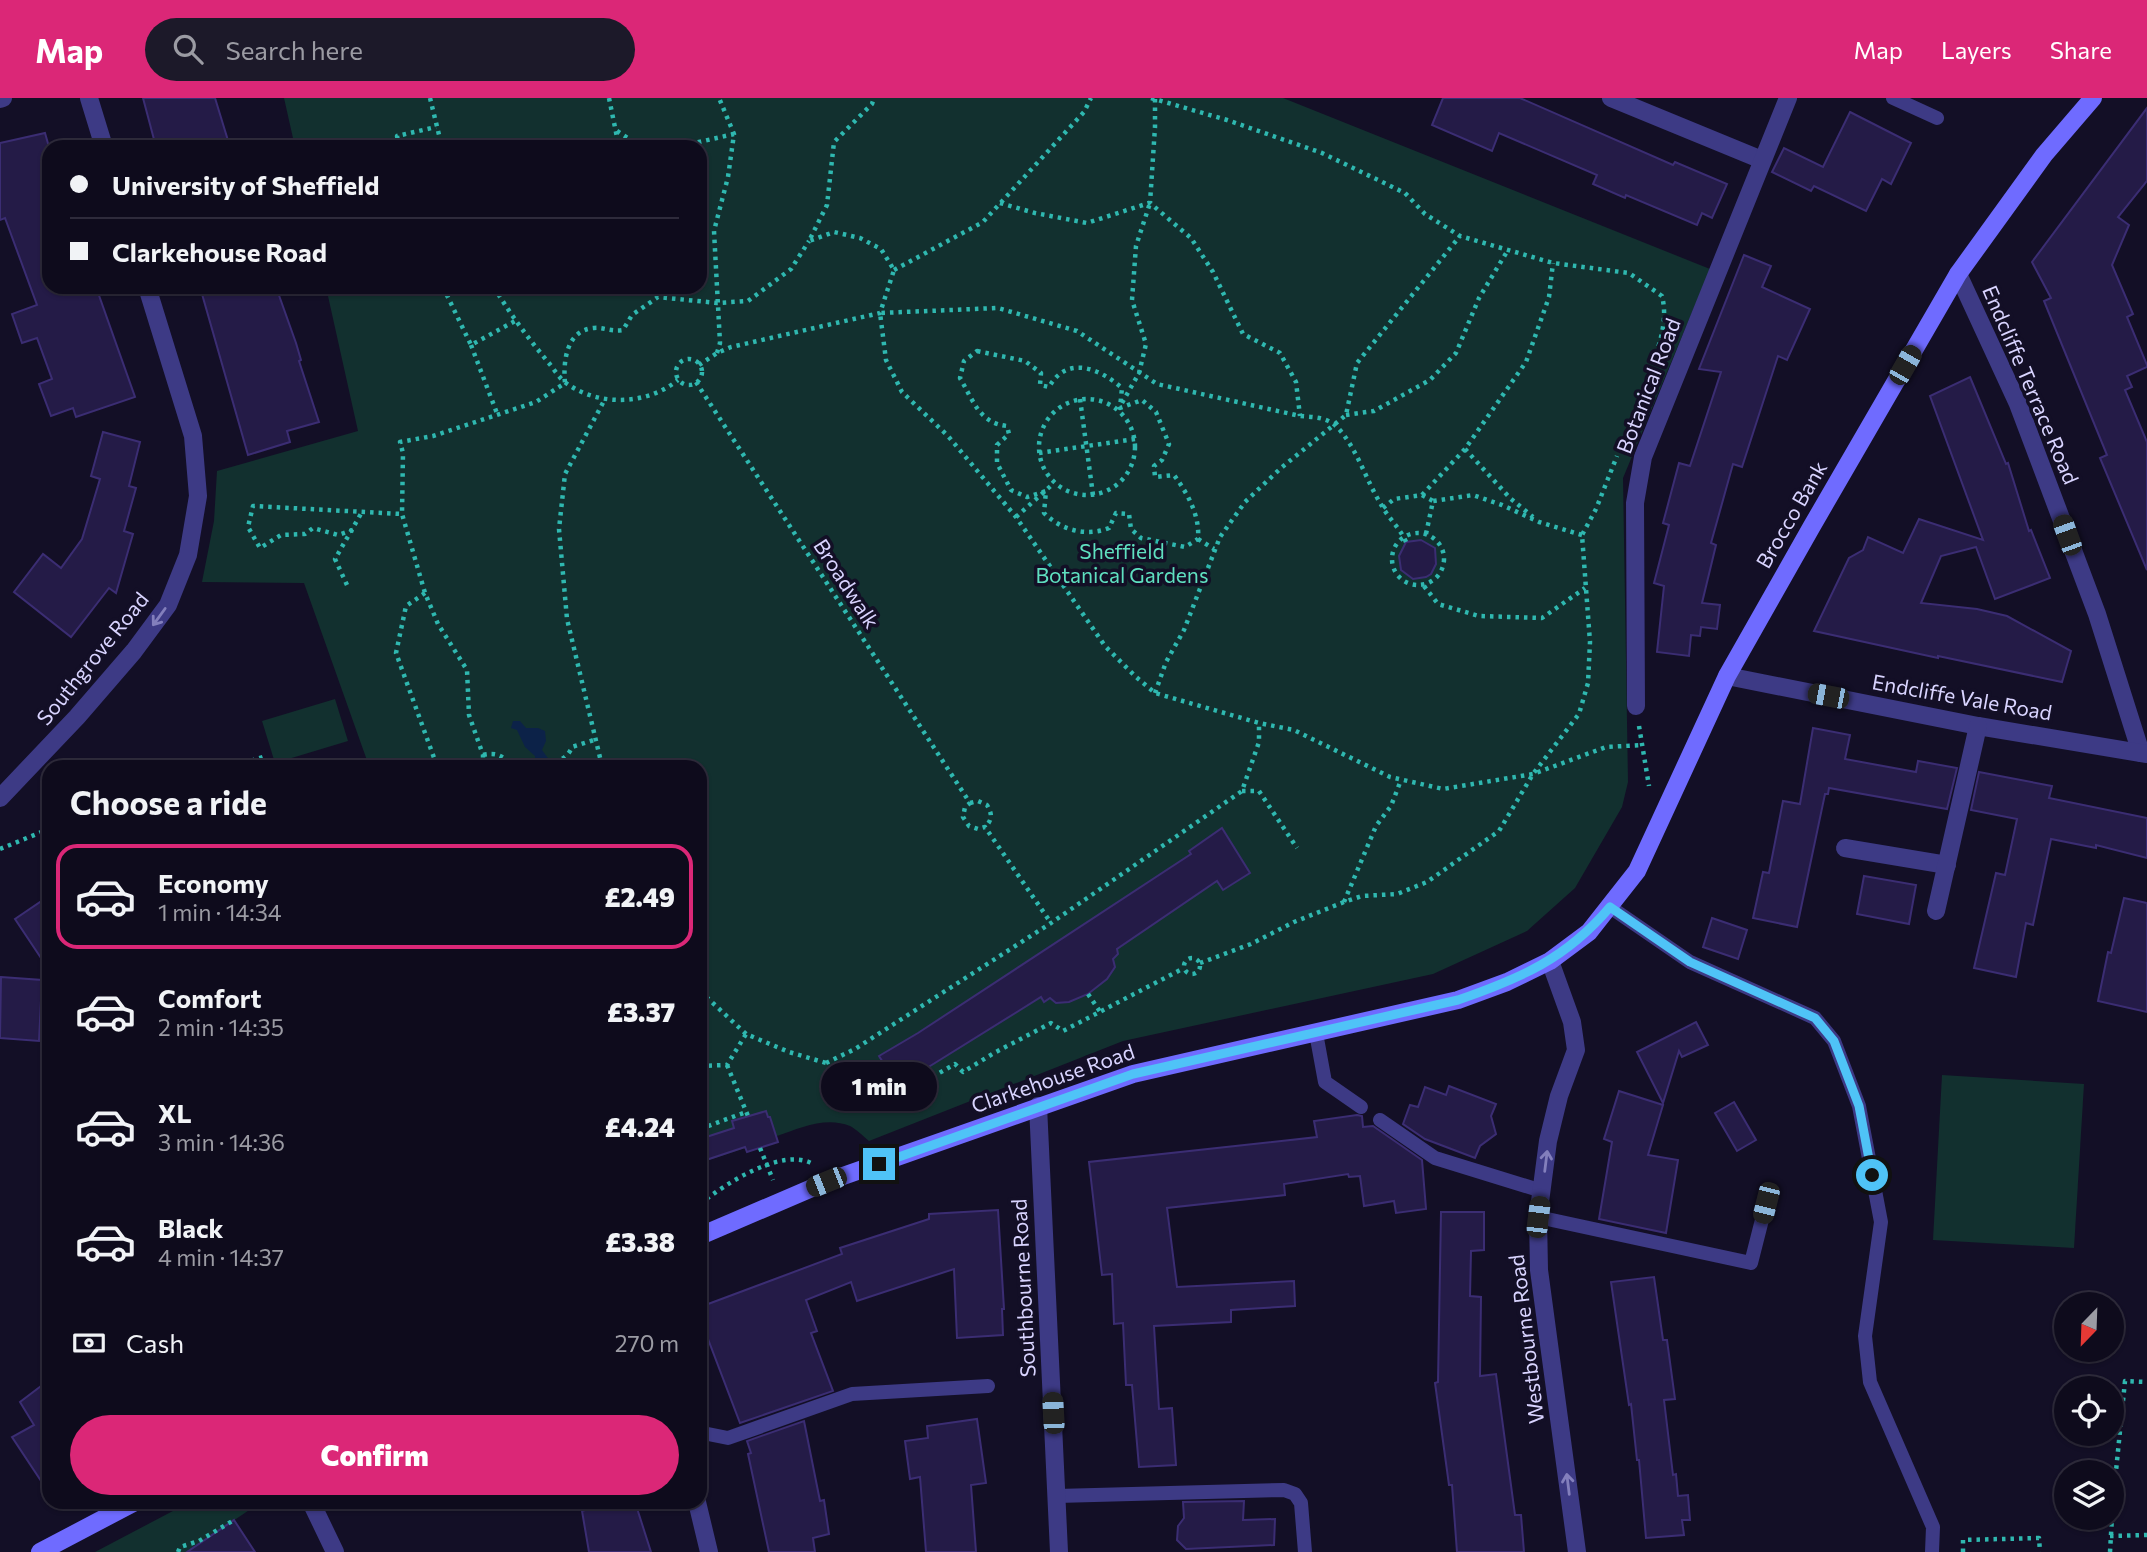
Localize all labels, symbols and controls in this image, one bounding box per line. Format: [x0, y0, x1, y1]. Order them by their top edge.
search box [145, 18, 635, 81]
text: Map [35, 29, 103, 70]
icon: search [169, 30, 207, 68]
text: Search here [225, 34, 363, 65]
text: Map [1854, 35, 1903, 64]
text: Layers [1941, 35, 2012, 64]
text: Share [2050, 35, 2112, 64]
text: University of Sheffield [112, 169, 380, 200]
text: Clarkehouse Road [112, 236, 327, 267]
street label: Endcliffe Terrace Road [1978, 281, 2085, 488]
street label: Botanical Road [1610, 314, 1685, 457]
car [1886, 342, 1925, 388]
street label: Brocco Bank [1750, 456, 1831, 572]
car [2050, 512, 2085, 558]
street label: Broadwalk [809, 534, 885, 633]
park label: Sheffield Botanical Gardens [1036, 538, 1208, 587]
street label: Southgrove Road [31, 587, 153, 729]
one-way arrow [152, 607, 167, 626]
street label: Endcliffe Vale Road [1870, 668, 2054, 725]
car [1806, 682, 1851, 710]
text: Choose a ride [70, 782, 267, 822]
icon: car [74, 865, 137, 928]
text: Economy [158, 867, 269, 898]
text: £2.49 [604, 881, 675, 912]
text: 1 min · 14:34 [158, 898, 282, 926]
icon: car [74, 980, 137, 1043]
text: Comfort [158, 982, 261, 1013]
text: £3.37 [607, 996, 675, 1027]
text: 2 min · 14:35 [158, 1013, 284, 1041]
street label: Clarkehouse Road [968, 1038, 1137, 1117]
callout: 1 min [821, 1062, 937, 1112]
text: 1 min [851, 1072, 907, 1100]
icon: car [74, 1095, 137, 1158]
text: XL [158, 1097, 192, 1128]
text: £4.24 [605, 1111, 675, 1142]
text: 3 min · 14:36 [158, 1128, 285, 1156]
route end [863, 1148, 895, 1180]
one-way arrow [1539, 1150, 1552, 1173]
route start [1856, 1159, 1888, 1191]
car [803, 1164, 850, 1200]
car [1751, 1180, 1782, 1226]
car [1526, 1195, 1551, 1239]
street label: Southbourne Road [1005, 1198, 1040, 1378]
icon: car [74, 1210, 137, 1273]
text: Black [158, 1212, 224, 1243]
text: £3.38 [605, 1226, 675, 1257]
text: 4 min · 14:37 [158, 1243, 284, 1271]
street label: Westbourne Road [1503, 1253, 1548, 1425]
north arrow [2054, 1292, 2124, 1362]
map controls [2054, 1292, 2124, 1530]
icon: cash [70, 1324, 108, 1362]
text: Cash [126, 1327, 184, 1358]
text: 270 m [615, 1329, 679, 1357]
button: locate [2054, 1376, 2124, 1446]
car [1042, 1391, 1065, 1435]
button: Confirm [70, 1415, 679, 1495]
button: layers [2054, 1460, 2124, 1530]
one-way arrow [1562, 1473, 1575, 1496]

